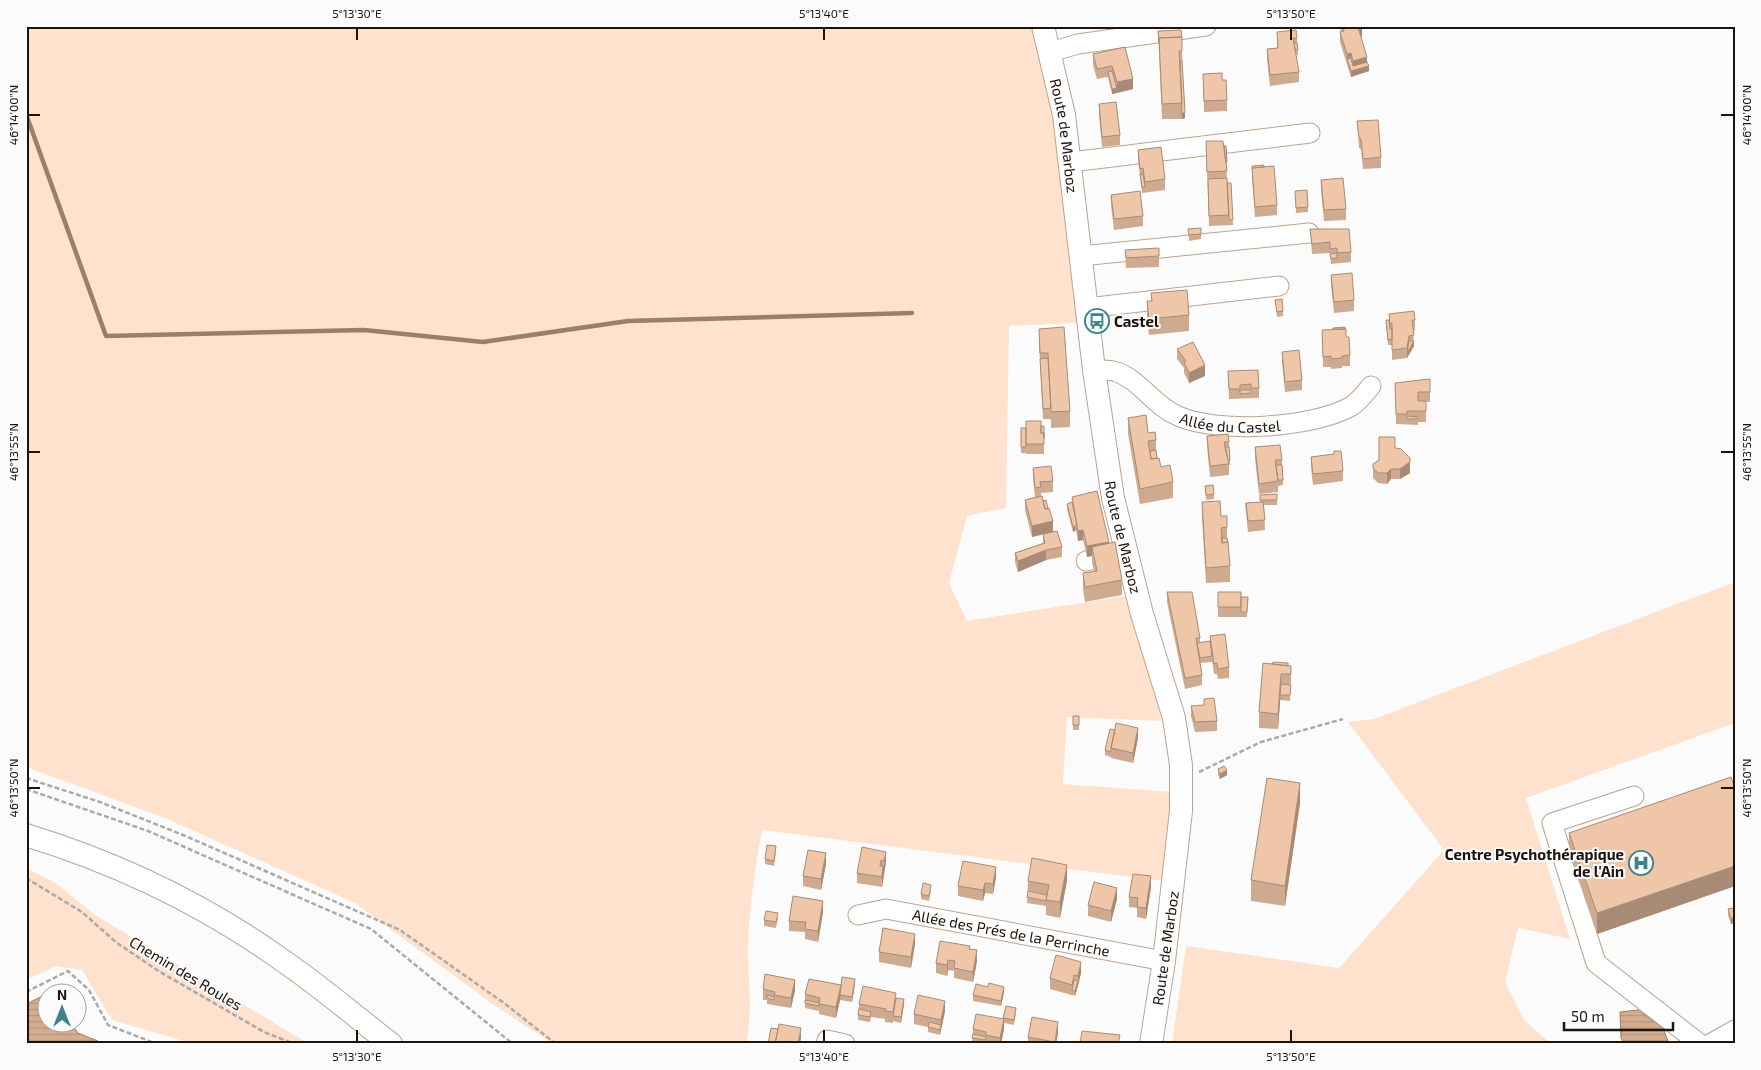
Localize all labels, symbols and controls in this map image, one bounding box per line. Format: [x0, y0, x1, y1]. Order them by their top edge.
text: 5°13'30"E [332, 6, 382, 20]
text: 5°13'40"E [799, 6, 849, 20]
text: 5°13'50"E [1266, 6, 1316, 20]
street label: Route de Marboz [1047, 77, 1082, 194]
text: 46°14'00"N [6, 85, 20, 145]
text: 46°14'00"N [1739, 85, 1753, 145]
bus stop icon: Castel [1084, 308, 1110, 334]
place label: Castel [1114, 312, 1159, 330]
street label: Allée du Castel [1177, 409, 1282, 436]
text: 46°13'55"N [6, 423, 20, 481]
text: 46°13'55"N [1739, 423, 1753, 481]
street label: Route de Marboz [1102, 479, 1146, 595]
text: 46°13'50"N [6, 759, 20, 817]
text: 46°13'50"N [1739, 759, 1753, 817]
place label: Centre Psychothérapique de l'Ain [1445, 845, 1624, 880]
hospital icon: Centre Psychothérapique de l'Ain [1628, 850, 1654, 876]
street label: Route de Marboz [1148, 890, 1182, 1006]
street label: Allée des Prés de la Perrinche [911, 905, 1111, 960]
street label: Chemin des Roules [126, 932, 246, 1014]
north arrow [38, 982, 88, 1032]
text: N [57, 986, 67, 1003]
scale bar [1564, 1000, 1672, 1032]
text: 50 m [1571, 1007, 1605, 1025]
text: 5°13'30"E [332, 1049, 382, 1063]
text: 5°13'40"E [799, 1049, 849, 1063]
text: 5°13'50"E [1266, 1049, 1316, 1063]

